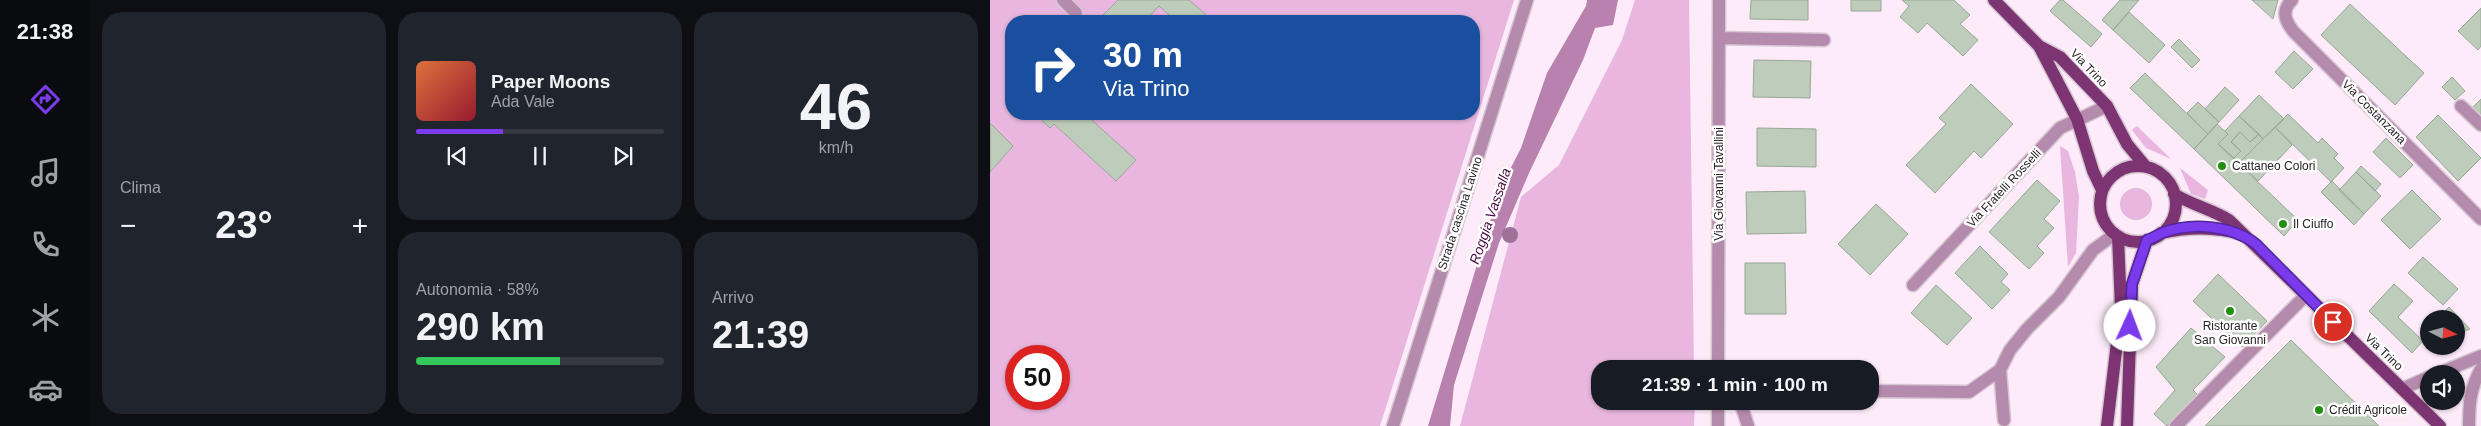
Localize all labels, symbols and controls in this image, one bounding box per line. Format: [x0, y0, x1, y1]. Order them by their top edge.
text: 21:38 [17, 19, 73, 44]
icon: right [1020, 35, 1085, 100]
text: 30 m [1103, 35, 1183, 74]
street label: Via Trino [2068, 46, 2111, 90]
text: 46 [800, 70, 872, 143]
text: Paper Moons [491, 71, 610, 92]
text: Via Trino [1103, 76, 1189, 101]
street label: Via Costanzana [2339, 77, 2409, 147]
icon: directions [28, 82, 63, 117]
text: Ada Vale [491, 93, 555, 110]
street label: Via Giovanni Tavallini [1712, 127, 1726, 241]
text: km/h [819, 139, 853, 156]
icon: previous [443, 142, 471, 170]
icon: pause [526, 142, 554, 170]
icon: next [609, 142, 637, 170]
street label: Via Fratelli Rosselli [1964, 146, 2044, 230]
street label: Strada cascina Lavino [1435, 154, 1485, 271]
icon: music [28, 155, 63, 190]
place label: Cattaneo Colori [2232, 159, 2315, 173]
marker: Cattaneo Colori [2216, 160, 2228, 172]
water label: Roggia Vassalla [1466, 166, 1514, 266]
text: Clima [120, 179, 161, 196]
text: 23° [215, 204, 273, 246]
text: − [120, 210, 136, 241]
text: + [352, 210, 368, 241]
place label: Il Ciuffo [2293, 217, 2334, 231]
marker: Il Ciuffo [2277, 218, 2289, 230]
icon: phone [28, 227, 63, 262]
text: Autonomia · 58% [416, 281, 539, 298]
text: Arrivo [712, 289, 754, 306]
position arrow [2103, 299, 2155, 351]
icon: climate [28, 300, 63, 335]
pin [2312, 301, 2354, 343]
marker: Ristorante San Giovanni [2224, 305, 2236, 317]
text: 290 km [416, 306, 545, 348]
icon: arrive [2319, 308, 2347, 336]
north arrow [2420, 310, 2465, 355]
map controls [2420, 310, 2465, 410]
text: 21:39 [712, 314, 809, 356]
place label: Ristorante San Giovanni [2194, 319, 2266, 347]
street label: Via Trino [2362, 331, 2406, 374]
speed limit sign: 50 [1005, 345, 1070, 410]
button: sound [2420, 365, 2465, 410]
icon: car [28, 372, 63, 407]
text: 21:39 · 1 min · 100 m [1642, 374, 1828, 395]
place label: Crédit Agricole [2329, 403, 2407, 417]
marker: Crédit Agricole [2313, 404, 2325, 416]

